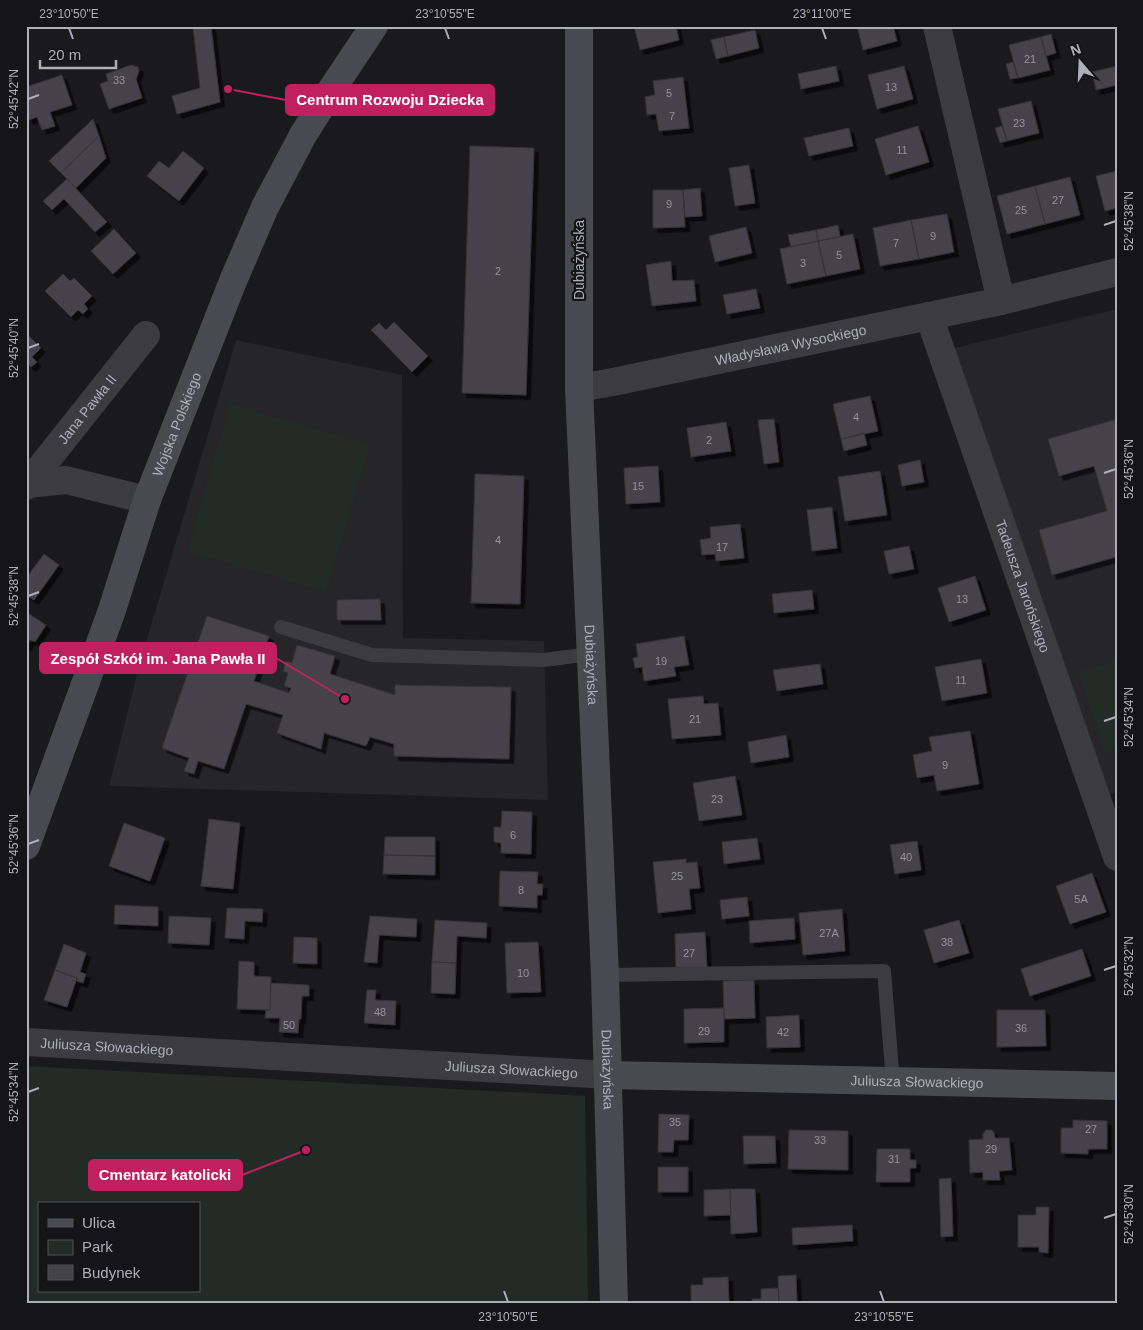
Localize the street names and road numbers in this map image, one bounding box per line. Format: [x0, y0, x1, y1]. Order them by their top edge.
street label: Dubiażyńska [571, 220, 587, 300]
street label: Władysława Wysockiego [714, 321, 868, 368]
street label: Wojska Polskiego [149, 370, 204, 479]
street label: Jana Pawła II [55, 371, 119, 447]
street label: Tadeusza Jarońskiego [992, 518, 1053, 655]
street label: Dubiażyńska [581, 624, 601, 705]
street label: Dubiażyńska [598, 1029, 617, 1110]
street label: Juliusza Słowackiego [40, 1035, 174, 1058]
street label: Juliusza Słowackiego [444, 1058, 578, 1081]
street label: Juliusza Słowackiego [850, 1072, 984, 1091]

